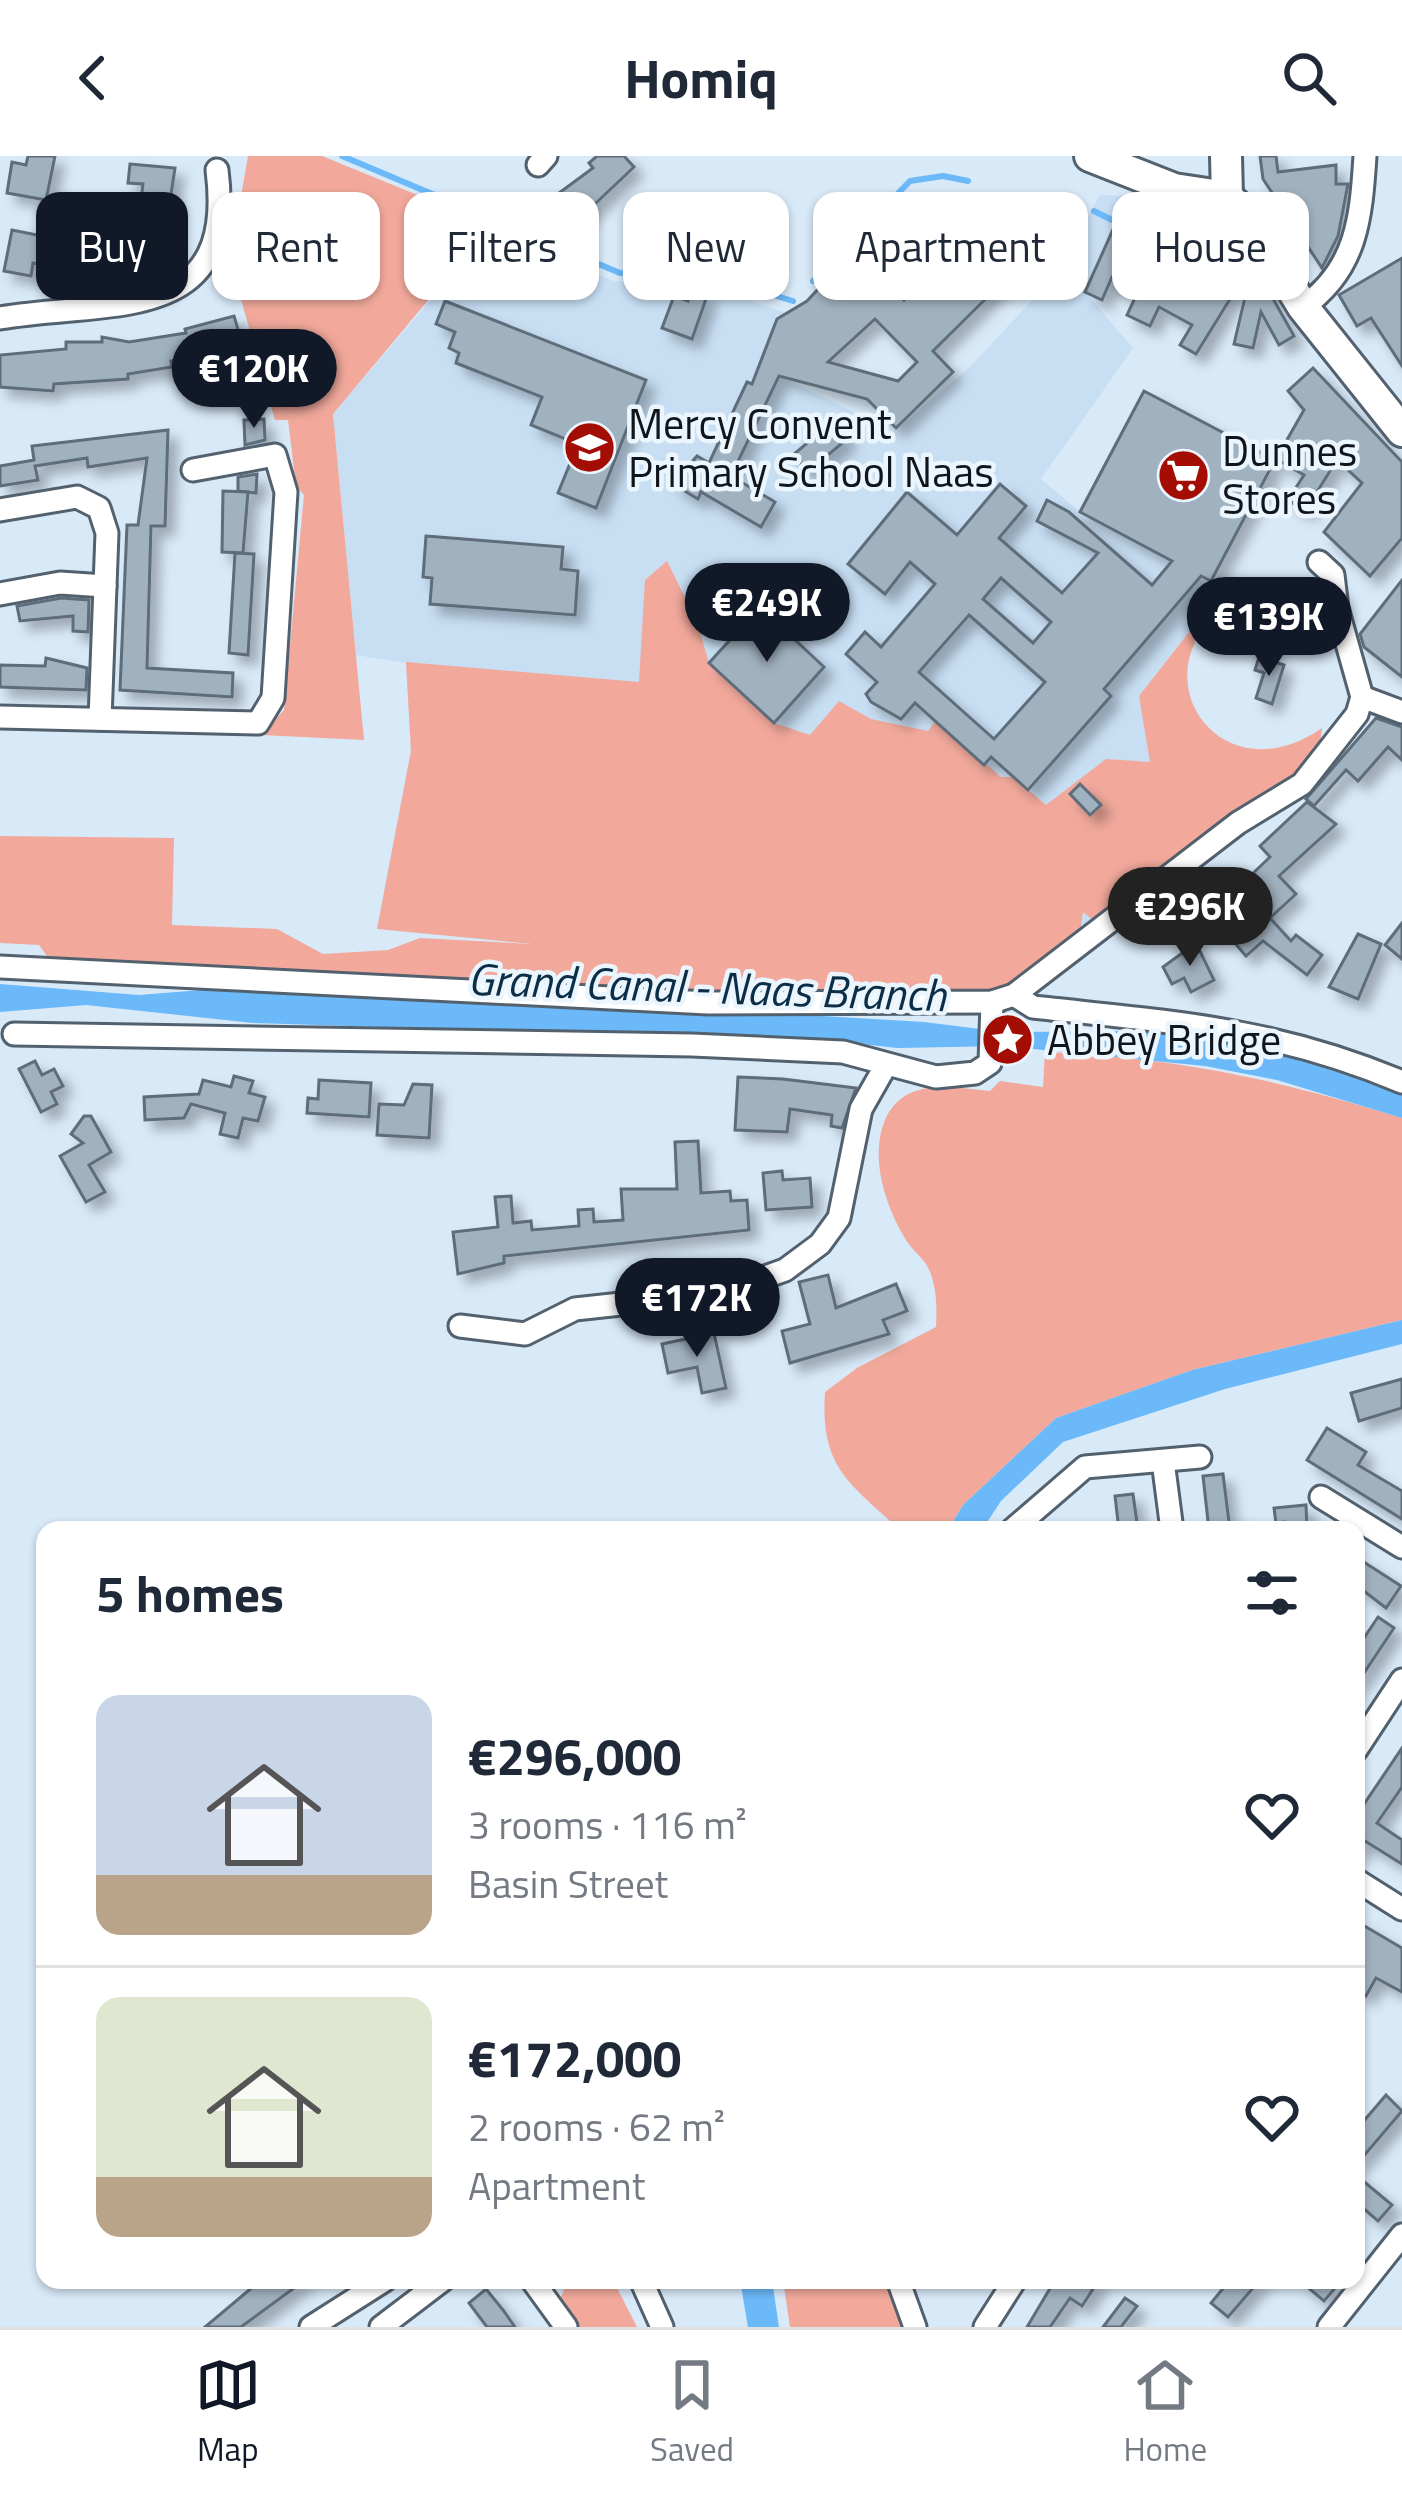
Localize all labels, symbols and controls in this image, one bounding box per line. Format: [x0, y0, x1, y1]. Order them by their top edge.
text: Homiq [624, 37, 778, 119]
icon: back [60, 45, 126, 111]
icon: search [1276, 45, 1342, 111]
chip: Buy [36, 192, 188, 300]
chip: Rent [212, 192, 380, 300]
chip: Filters [404, 192, 599, 300]
chip: New [623, 192, 789, 300]
chip: Apartment [813, 192, 1088, 300]
chip: House [1112, 192, 1309, 300]
pin: €120K [170, 329, 338, 431]
text: €120K [199, 338, 309, 397]
place label: Mercy Convent Primary School Naas [628, 391, 994, 503]
place label: Dunnes Stores [1222, 418, 1357, 530]
school or university icon: Mercy Convent Primary School Naas [561, 420, 617, 476]
supermarket icon: Dunnes Stores [1155, 447, 1211, 503]
pin: €249K [683, 563, 851, 665]
text: €249K [712, 572, 822, 631]
pin: €139K [1185, 577, 1353, 679]
text: €139K [1214, 586, 1324, 645]
pin: €296K [1106, 867, 1274, 969]
text: €296K [1135, 876, 1245, 935]
water label: Grand Canal - Naas Branch [467, 944, 949, 1028]
place label: Abbey Bridge [1047, 1007, 1281, 1071]
place icon: Abbey Bridge [980, 1012, 1036, 1068]
pin: €172K [613, 1258, 781, 1360]
text: €172K [642, 1267, 752, 1326]
text: 5 homes [96, 1554, 284, 1632]
icon: filters [1239, 1560, 1305, 1626]
text: €296,000 [468, 1717, 681, 1795]
icon: home [192, 1743, 336, 1887]
icon: heart [1239, 1782, 1305, 1848]
text: 3 rooms · 116 m² [468, 1795, 747, 1854]
text: Basin Street [468, 1854, 668, 1913]
text: €172,000 [468, 2019, 681, 2097]
icon: home [192, 2045, 336, 2189]
icon: heart [1239, 2084, 1305, 2150]
text: 2 rooms · 62 m² [468, 2097, 725, 2156]
text: Apartment [468, 2156, 645, 2215]
tab: Map [195, 2352, 261, 2474]
tab: Saved [650, 2352, 734, 2474]
tab: Home [1123, 2352, 1207, 2474]

